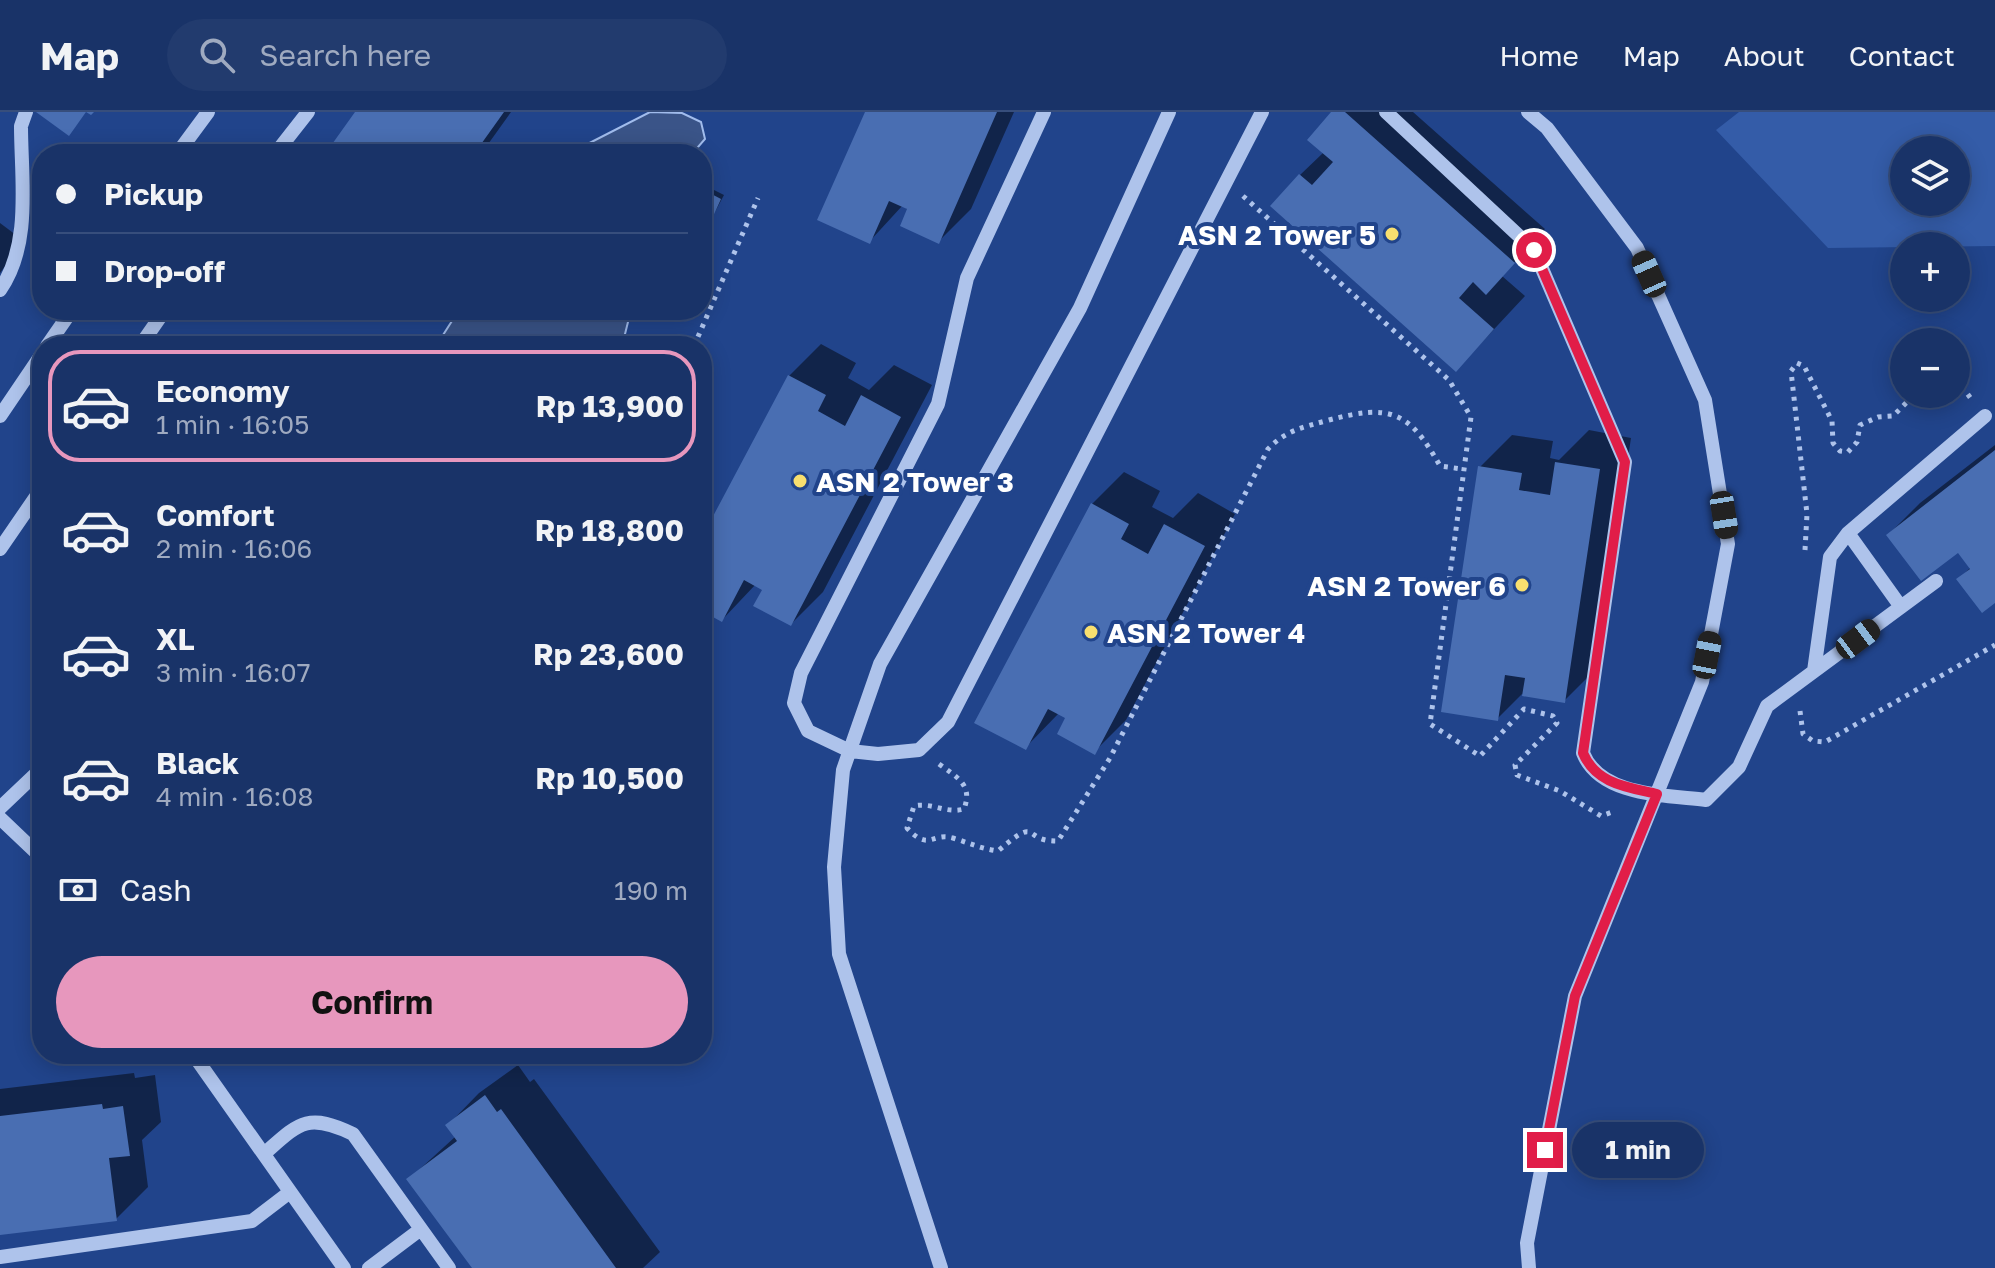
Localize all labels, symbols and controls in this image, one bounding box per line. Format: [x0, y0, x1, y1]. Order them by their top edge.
search box [167, 19, 727, 91]
text: Map [40, 33, 119, 78]
icon: search [195, 33, 239, 77]
text: Search here [259, 37, 431, 73]
text: Home [1500, 39, 1579, 72]
text: Map [1623, 39, 1680, 72]
text: About [1724, 39, 1805, 72]
text: Contact [1849, 39, 1955, 72]
map controls [1890, 136, 1970, 408]
button: layers [1890, 136, 1970, 216]
text: Pickup [104, 176, 203, 212]
place label: ASN 2 Tower 5 [1178, 218, 1376, 251]
marker: ASN 2 Tower 5 [1383, 225, 1401, 243]
route start [1516, 232, 1552, 268]
button: + [1890, 232, 1970, 312]
car [1628, 247, 1670, 301]
text: Drop-off [104, 253, 225, 289]
button: − [1890, 328, 1970, 408]
icon: car [60, 370, 132, 442]
text: Economy [156, 373, 290, 409]
text: Rp 13,900 [536, 388, 684, 424]
text: 1 min · 16:05 [156, 409, 309, 440]
place label: ASN 2 Tower 3 [816, 465, 1014, 498]
marker: ASN 2 Tower 3 [791, 472, 809, 490]
car [1708, 489, 1740, 541]
icon: car [60, 494, 132, 566]
text: Comfort [156, 497, 275, 533]
text: Rp 18,800 [535, 512, 684, 548]
text: 2 min · 16:06 [156, 533, 312, 564]
place label: ASN 2 Tower 6 [1307, 569, 1506, 602]
marker: ASN 2 Tower 6 [1513, 576, 1531, 594]
car [1832, 615, 1884, 663]
place label: ASN 2 Tower 4 [1107, 616, 1305, 649]
icon: car [60, 618, 132, 690]
text: XL [156, 621, 195, 657]
marker: ASN 2 Tower 4 [1082, 623, 1100, 641]
car [1691, 629, 1723, 681]
text: Rp 23,600 [533, 636, 684, 672]
text: 3 min · 16:07 [156, 657, 311, 688]
icon: car [60, 742, 132, 814]
text: Black [156, 745, 239, 781]
text: Rp 10,500 [535, 760, 684, 796]
text: 4 min · 16:08 [156, 781, 313, 812]
icon: cash [56, 868, 100, 912]
text: Cash [120, 872, 192, 908]
text: 190 m [614, 875, 688, 906]
button: Confirm [56, 956, 688, 1048]
callout: 1 min [1573, 1122, 1705, 1178]
route end [1527, 1132, 1563, 1168]
text: 1 min [1605, 1134, 1671, 1165]

